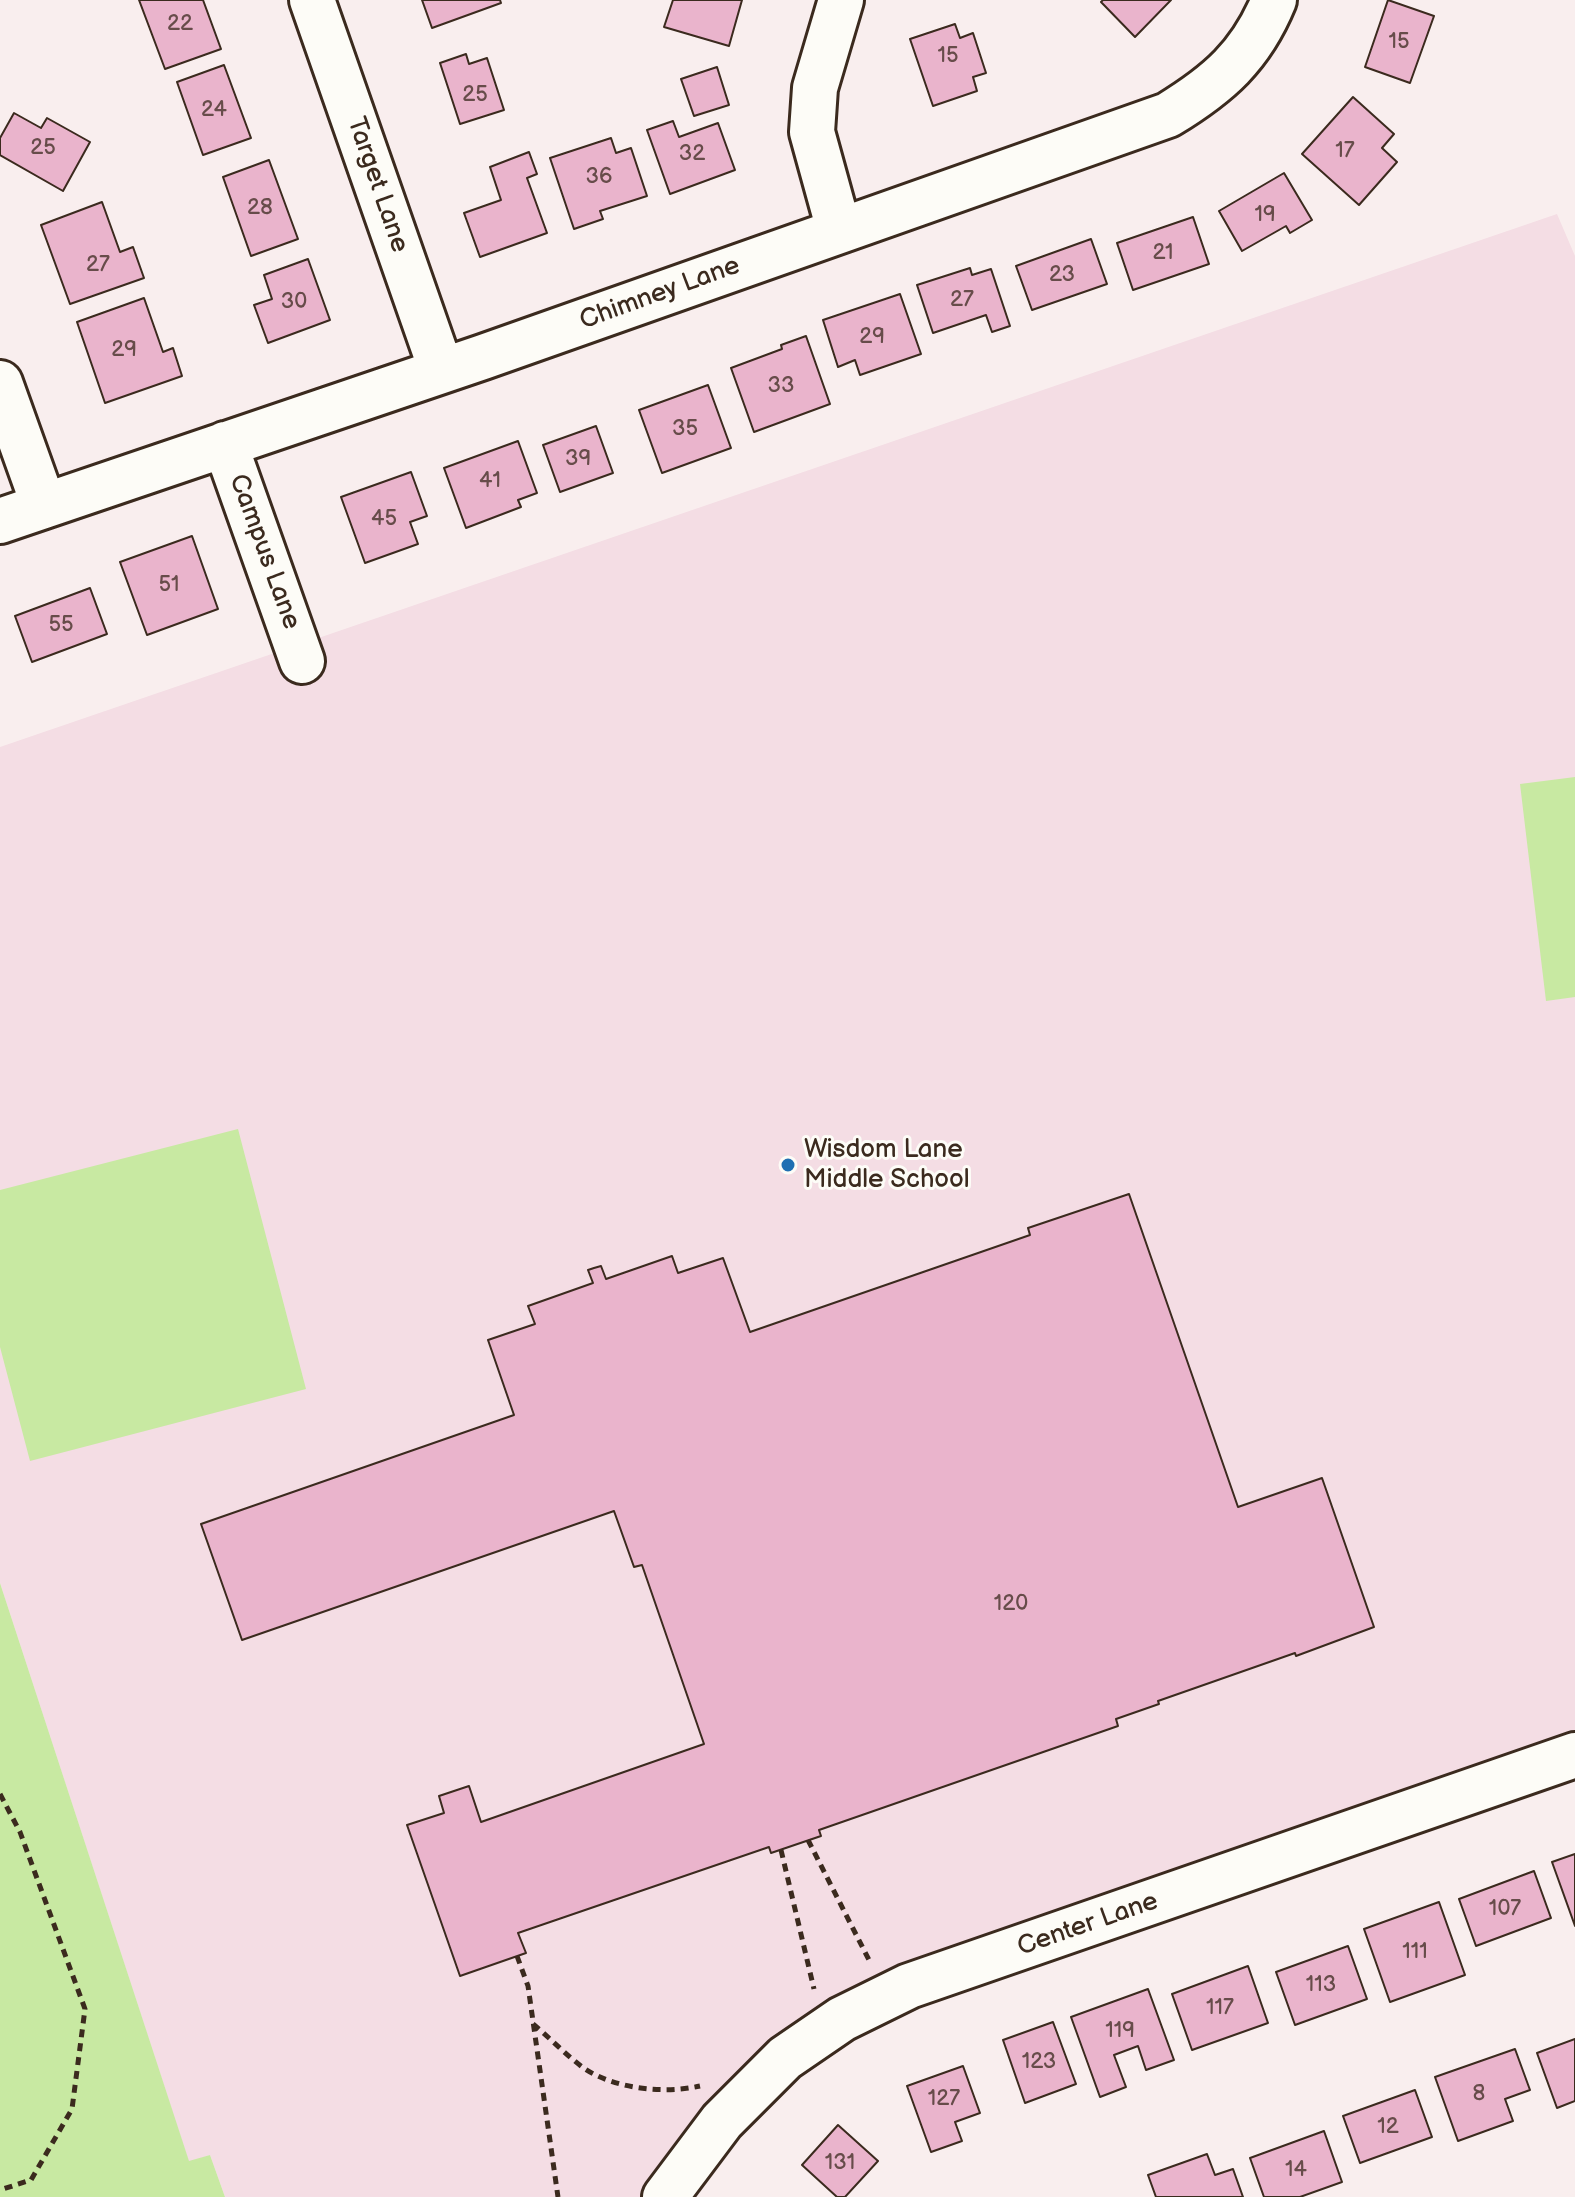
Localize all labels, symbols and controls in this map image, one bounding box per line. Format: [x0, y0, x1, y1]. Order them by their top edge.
house number: 22 [167, 11, 193, 37]
house number: 15 [1388, 29, 1410, 55]
house number: 15 [937, 43, 959, 69]
house number: 25 [462, 82, 488, 108]
house number: 24 [201, 97, 227, 123]
street label: Target Lane [339, 113, 415, 257]
house number: 25 [30, 135, 56, 161]
house number: 17 [1335, 138, 1355, 164]
house number: 32 [679, 141, 705, 167]
house number: 36 [586, 164, 612, 190]
house number: 28 [247, 195, 273, 221]
house number: 19 [1254, 202, 1276, 228]
house number: 21 [1152, 240, 1174, 266]
street label: Chimney Lane [576, 251, 744, 337]
house number: 27 [86, 252, 110, 278]
house number: 23 [1049, 262, 1075, 288]
house number: 27 [950, 287, 974, 313]
house number: 30 [281, 289, 307, 315]
house number: 29 [859, 324, 885, 350]
house number: 29 [111, 337, 137, 363]
house number: 33 [767, 373, 795, 399]
house number: 35 [672, 416, 698, 442]
house number: 39 [565, 446, 591, 472]
house number: 41 [479, 468, 501, 494]
street label: Campus Lane [221, 470, 307, 634]
house number: 45 [371, 506, 397, 532]
house number: 51 [158, 572, 180, 598]
house number: 55 [48, 612, 74, 638]
place label: Wisdom Lane Middle School [804, 1134, 970, 1196]
marker: Wisdom Lane Middle School [779, 1156, 797, 1174]
house number: 120 [994, 1591, 1028, 1617]
street label: Center Lane [1014, 1886, 1162, 1964]
house number: 107 [1489, 1896, 1521, 1922]
house number: 111 [1402, 1939, 1428, 1965]
house number: 113 [1306, 1972, 1336, 1998]
house number: 117 [1206, 1995, 1234, 2021]
house number: 119 [1105, 2018, 1135, 2044]
house number: 123 [1022, 2049, 1056, 2075]
house number: 8 [1473, 2081, 1485, 2107]
house number: 127 [928, 2086, 960, 2112]
house number: 12 [1377, 2114, 1399, 2140]
house number: 131 [825, 2150, 855, 2176]
house number: 14 [1285, 2157, 1307, 2183]

